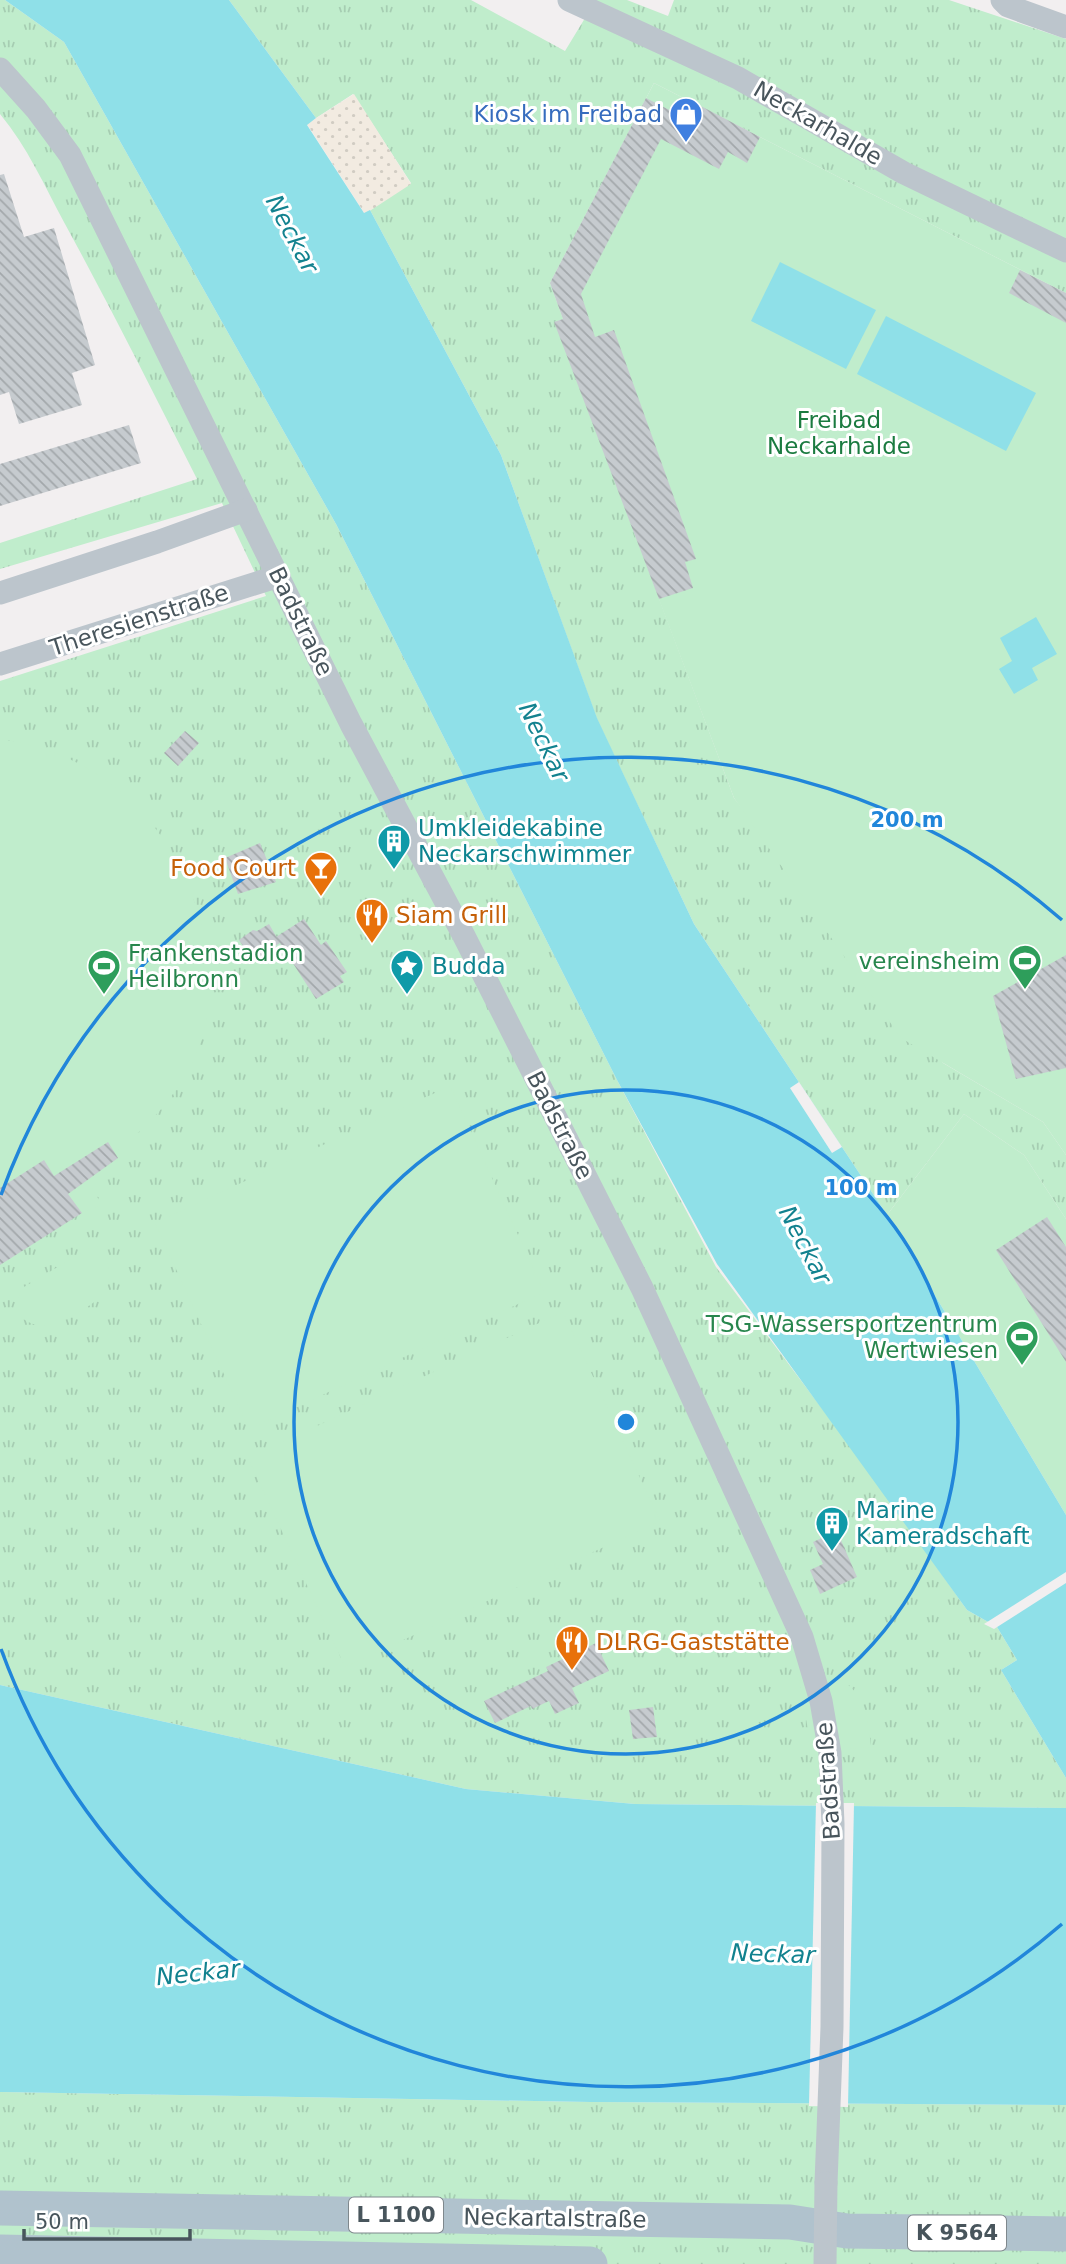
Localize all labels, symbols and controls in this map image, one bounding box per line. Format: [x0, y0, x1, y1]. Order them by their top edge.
street label: Neckarhalde [749, 76, 887, 170]
shop icon: Kiosk im Freibad [667, 95, 705, 144]
place label: Kiosk im Freibad [473, 101, 662, 127]
water label: Neckar [260, 190, 325, 280]
park label: Freibad Neckarhalde [767, 407, 911, 459]
street label: Badstraße [264, 562, 338, 680]
street label: Theresienstraße [46, 579, 232, 661]
water label: Neckar [513, 698, 576, 788]
text: 200 m [870, 808, 944, 832]
place label: Umkleidekabine Neckarschwimmer [418, 815, 632, 867]
building icon: Umkleidekabine Neckarschwimmer [375, 822, 413, 871]
bar icon: Food Court [302, 849, 340, 898]
place label: Food Court [170, 855, 296, 881]
restaurant icon: Siam Grill [353, 896, 391, 945]
place label: Siam Grill [396, 902, 507, 928]
place label: Frankenstadion Heilbronn [128, 940, 304, 992]
sports icon: vereinsheim [1006, 942, 1044, 991]
sports icon: Frankenstadion Heilbronn [85, 947, 123, 996]
place icon: Budda [388, 947, 426, 996]
place label: vereinsheim [859, 948, 1000, 974]
place label: Budda [432, 953, 506, 979]
street label: Badstraße [522, 1067, 598, 1183]
text: 100 m [824, 1176, 898, 1200]
water label: Neckar [773, 1201, 838, 1291]
place label: TSG-Wassersportzentrum Wertwiesen [705, 1311, 998, 1363]
sports icon: TSG-Wassersportzentrum Wertwiesen [1003, 1318, 1041, 1367]
centre of rings [614, 1410, 638, 1434]
place label: Marine Kameradschaft [856, 1497, 1030, 1549]
building icon: Marine Kameradschaft [813, 1504, 851, 1553]
restaurant icon: DLRG-Gaststätte [553, 1623, 591, 1672]
place label: DLRG-Gaststätte [596, 1629, 790, 1655]
street label: Badstraße [811, 1721, 845, 1841]
water label: Neckar [730, 1939, 818, 1970]
water label: Neckar [155, 1954, 244, 1991]
scale bar [24, 2198, 191, 2242]
road number: L 1100 [349, 2198, 443, 2232]
street label: Neckartalstraße [463, 2203, 647, 2233]
text: 50 m [35, 2210, 89, 2234]
road number: K 9564 [908, 2216, 1006, 2250]

